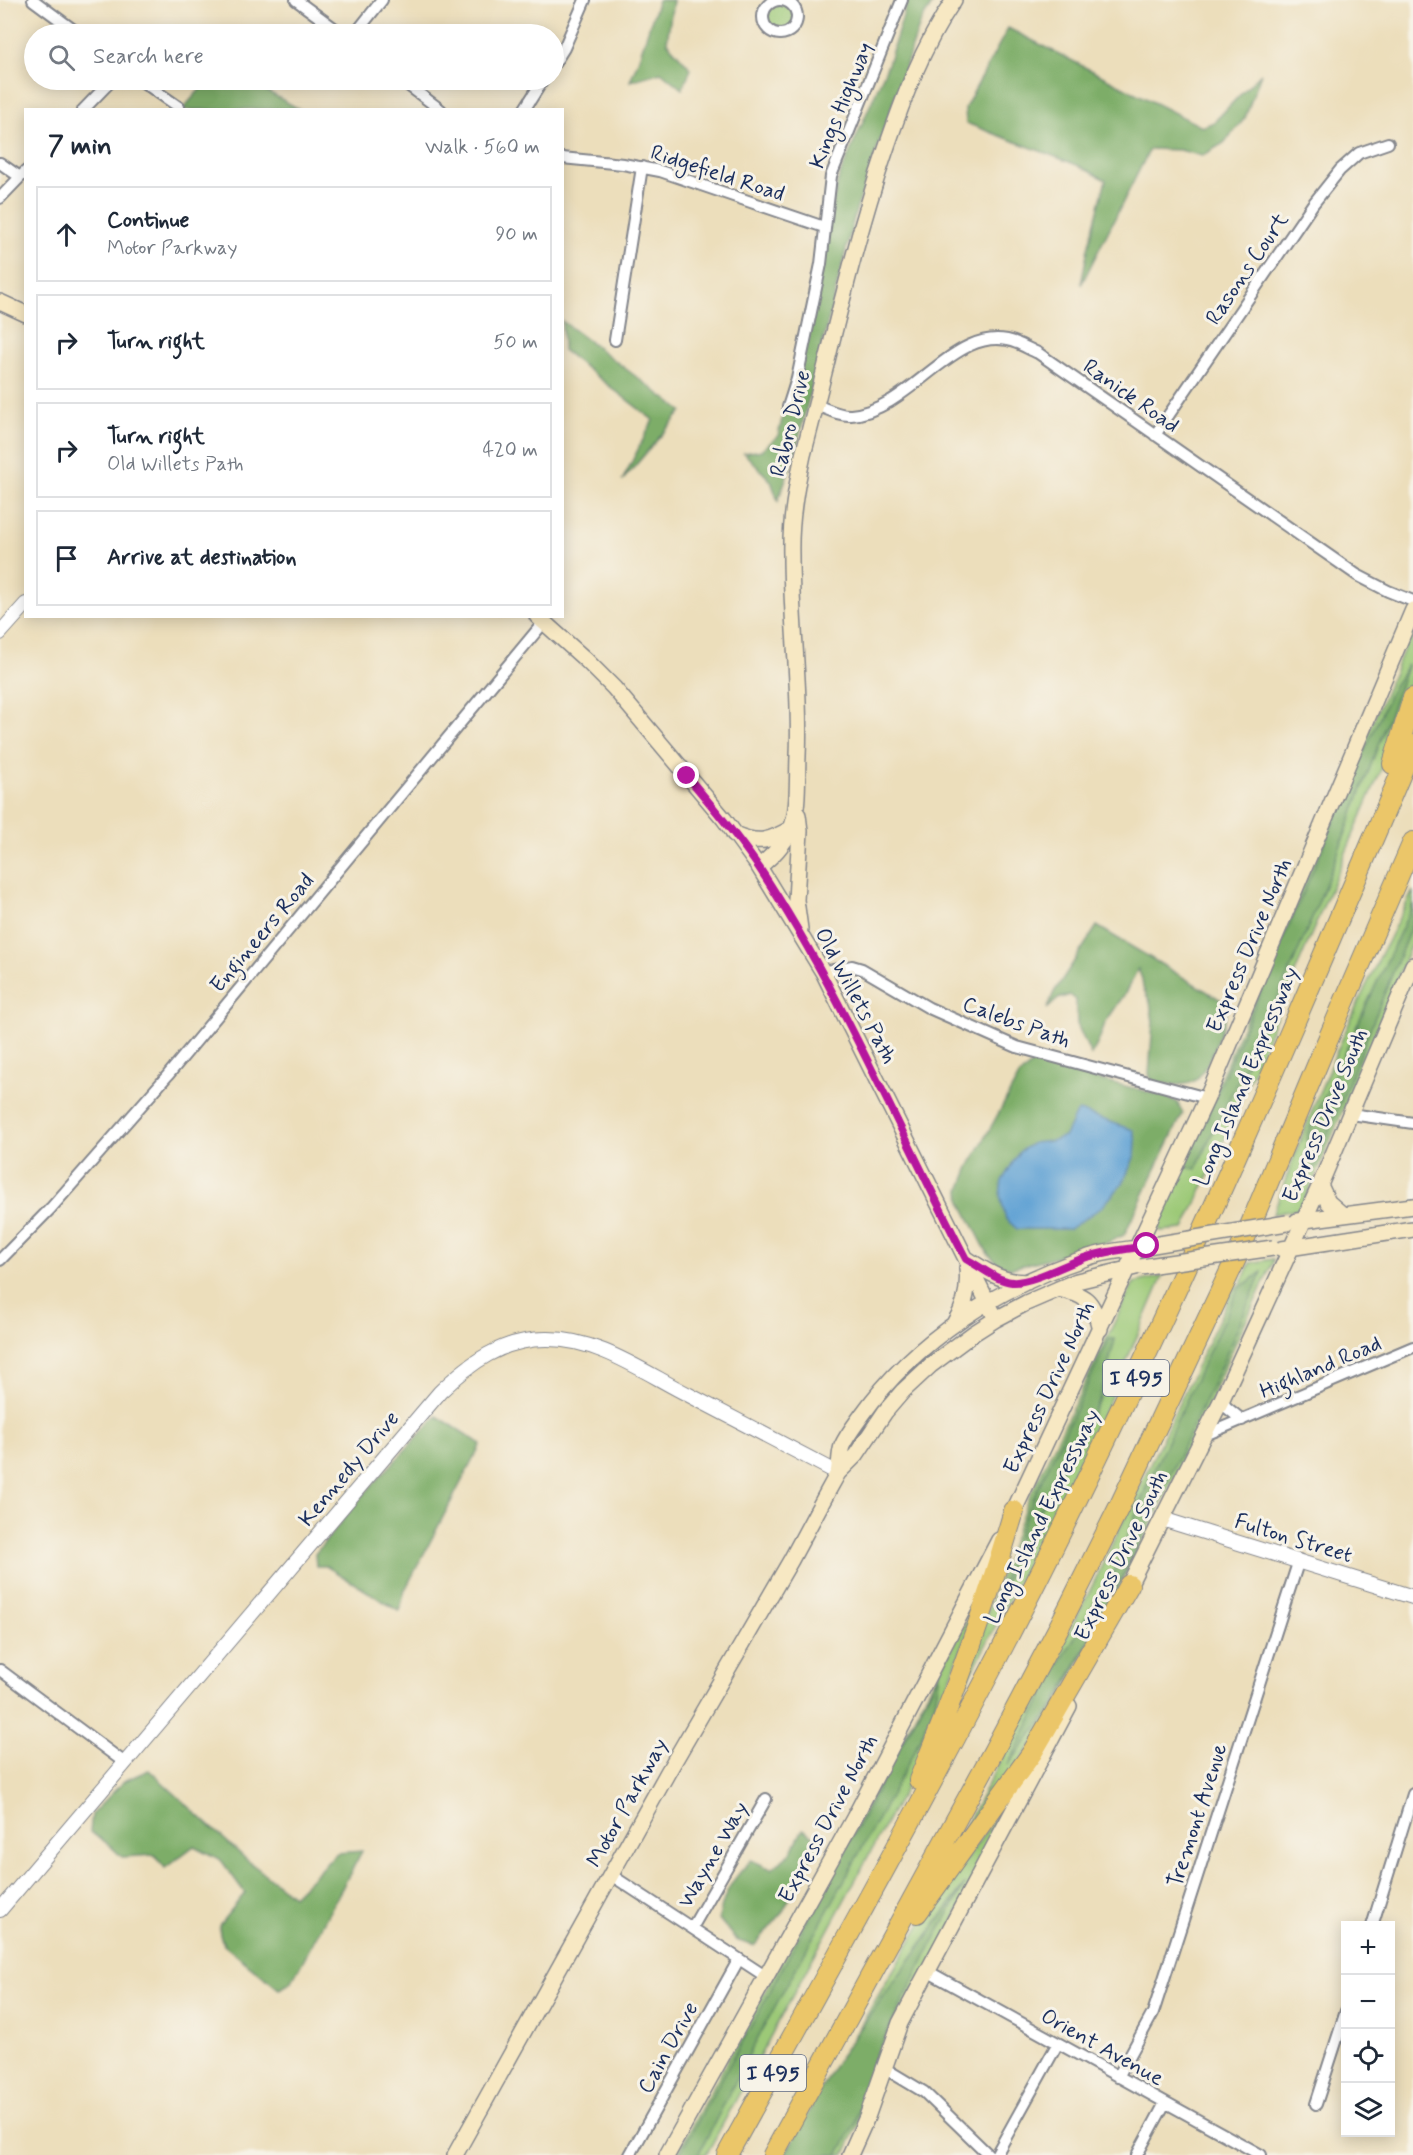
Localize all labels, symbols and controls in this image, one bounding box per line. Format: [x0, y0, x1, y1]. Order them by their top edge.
search box [24, 24, 564, 90]
street label: Kings Highway [804, 38, 883, 174]
icon: search [45, 41, 78, 74]
text: Search here [93, 43, 204, 71]
text: 7 min [48, 130, 112, 164]
text: Walk · 560 m [425, 134, 540, 161]
street label: Ridgefield Road [646, 139, 788, 212]
text: Continue [107, 207, 189, 235]
street label: Rasons Court [1200, 208, 1296, 331]
icon: ahead [50, 218, 83, 251]
text: 90 m [495, 221, 538, 248]
text: Motor Parkway [107, 235, 238, 262]
icon: right [50, 326, 83, 359]
text: Turn right [107, 328, 205, 356]
text: 50 m [493, 329, 538, 356]
street label: Ranick Road [1077, 353, 1184, 440]
street label: Rabro Drive [764, 367, 818, 480]
text: Turn right [107, 423, 205, 451]
icon: right [50, 434, 83, 467]
text: 420 m [482, 437, 538, 464]
text: Old Willets Path [107, 451, 244, 478]
icon: arrive [50, 542, 83, 575]
text: Arrive at destination [107, 544, 297, 572]
route end [673, 762, 699, 788]
street label: Express Drive North [1200, 854, 1299, 1037]
street label: Engineers Road [204, 868, 323, 1001]
street label: Old Willets Path [808, 923, 903, 1069]
street label: Long Island Expressway [1188, 963, 1309, 1192]
street label: Calebs Path [959, 990, 1074, 1055]
street label: Express Drive South [1277, 1025, 1375, 1207]
route start [1133, 1232, 1159, 1258]
street label: Express Drive North [998, 1297, 1102, 1478]
street label: Highland Road [1256, 1330, 1387, 1409]
road number: I 495 [1103, 1360, 1169, 1396]
street label: Long Island Expressway [979, 1405, 1110, 1630]
street label: Kennedy Drive [293, 1406, 406, 1533]
street label: Express Drive South [1068, 1466, 1175, 1646]
street label: Fulton Street [1231, 1508, 1356, 1570]
street label: Express Drive North [773, 1730, 885, 1908]
street label: Motor Parkway [581, 1733, 675, 1873]
street label: Tremont Avenue [1161, 1740, 1234, 1891]
street label: Wayne Way [672, 1797, 755, 1913]
map controls [1341, 1921, 1395, 2137]
button: + [1341, 1921, 1395, 1975]
button: − [1341, 1975, 1395, 2029]
street label: Cain Drive [632, 1997, 705, 2099]
street label: Orient Avenue [1036, 2002, 1169, 2093]
button: locate [1341, 2029, 1395, 2083]
road number: I 495 [740, 2055, 806, 2091]
button: layers [1341, 2083, 1395, 2137]

